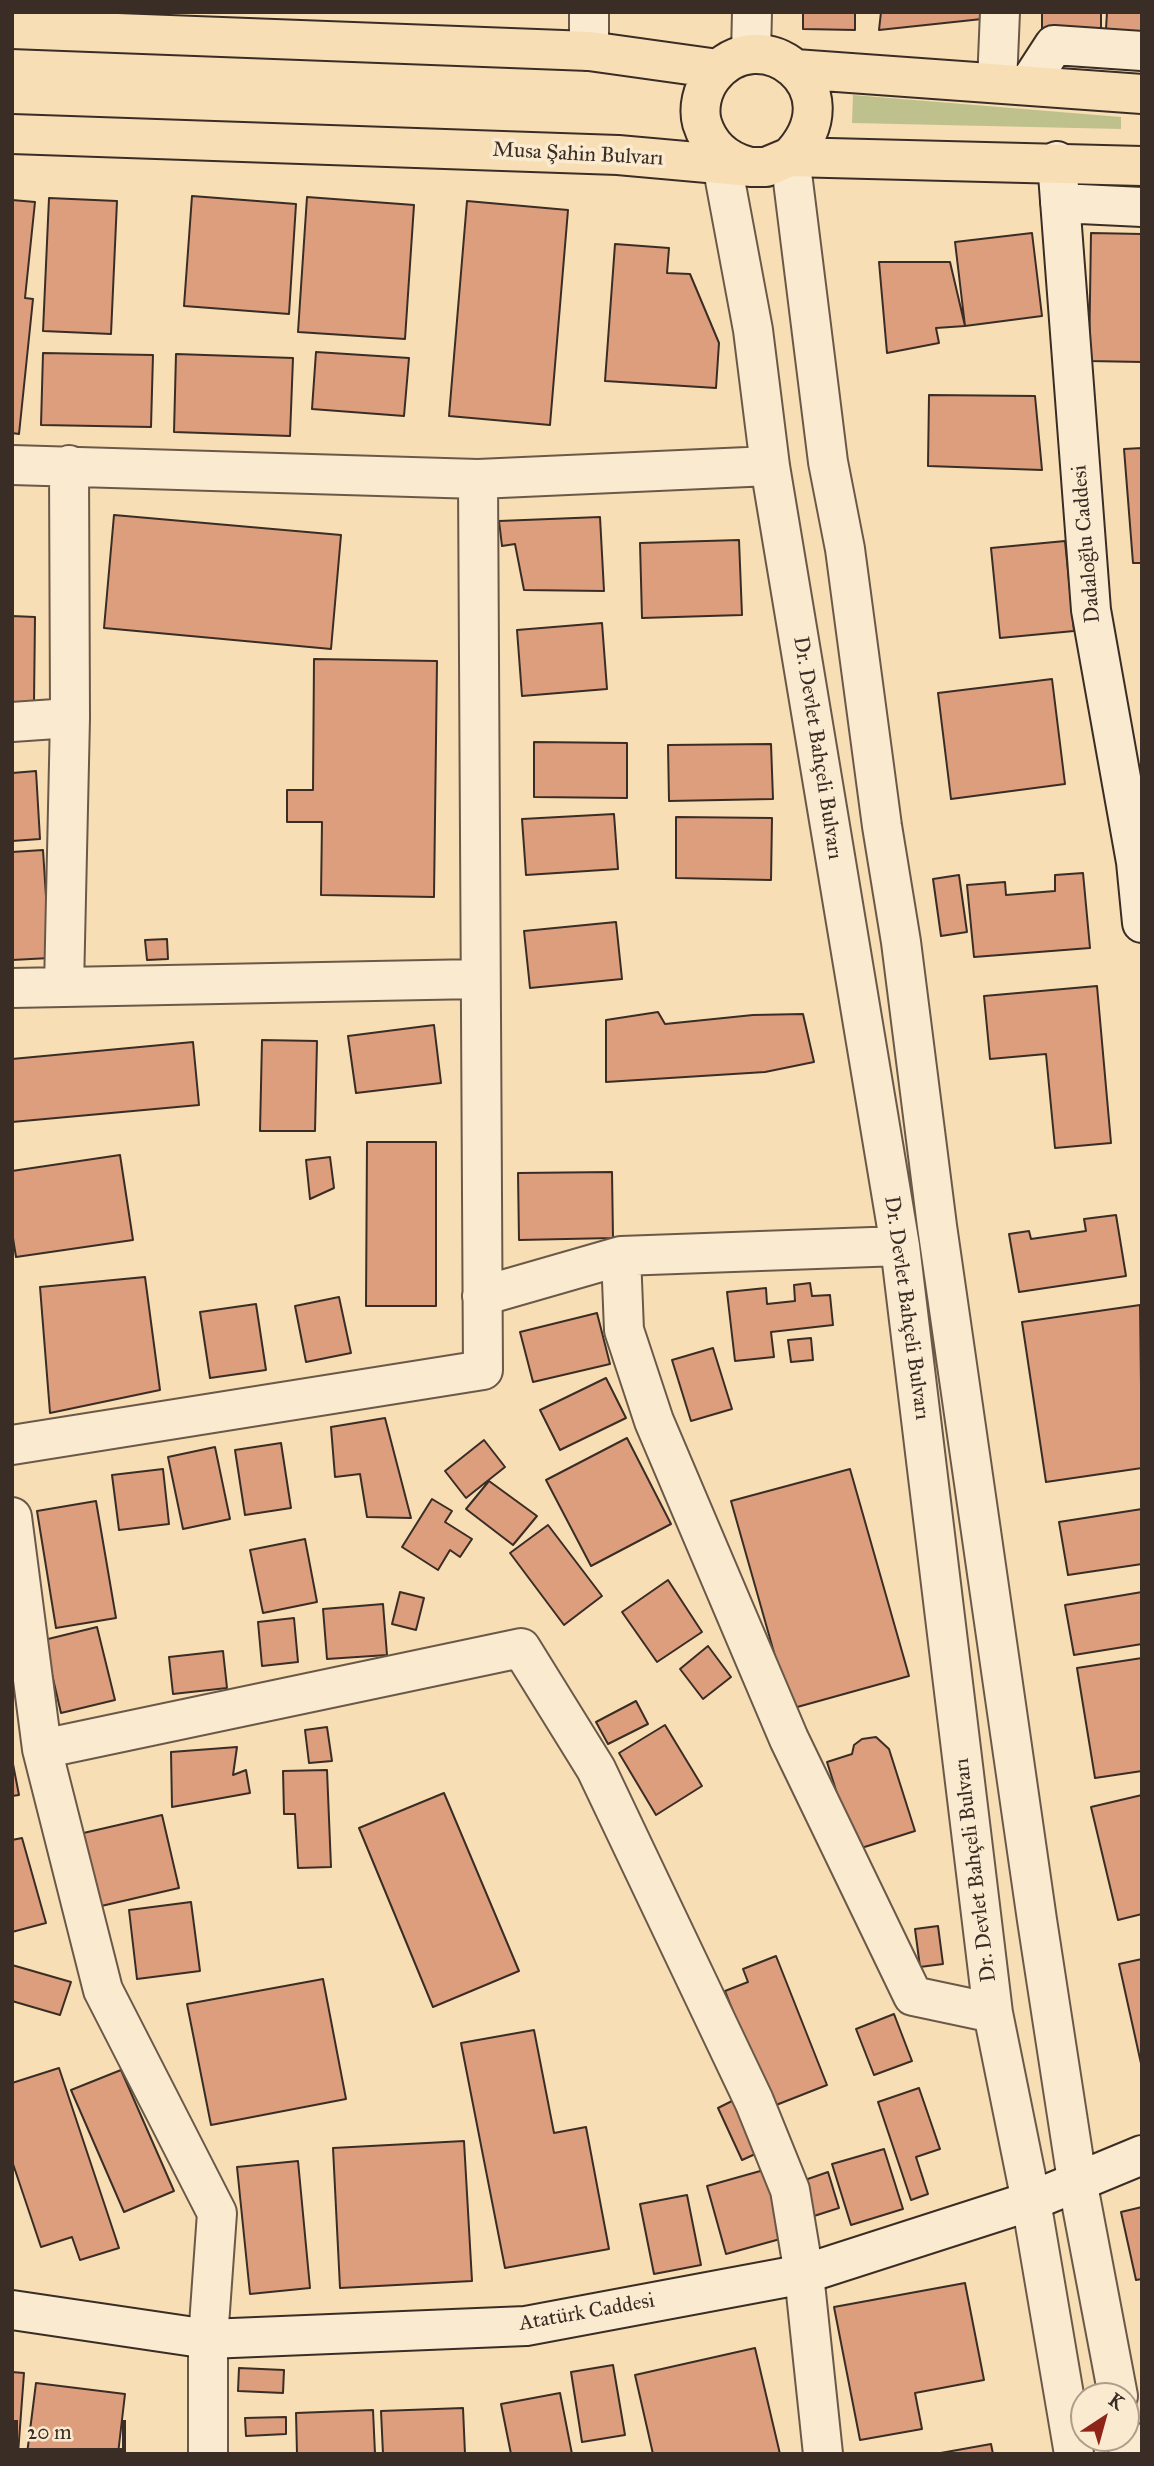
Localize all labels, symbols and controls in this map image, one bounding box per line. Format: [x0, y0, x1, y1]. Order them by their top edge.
street label: Musa Şahin Bulvarı [492, 138, 664, 172]
street label: Dadaloğlu Caddesi [1068, 464, 1106, 624]
street label: Dr. Devlet Bahçeli Bulvarı [787, 635, 847, 861]
street label: Dr. Devlet Bahçeli Bulvarı [878, 1195, 934, 1421]
street label: Dr. Devlet Bahçeli Bulvarı [950, 1757, 1002, 1983]
street label: Atatürk Caddesi [517, 2289, 657, 2337]
north arrow [1070, 2382, 1140, 2452]
text: K [1104, 2388, 1129, 2414]
scale bar [18, 2406, 130, 2450]
text: 20 m [27, 2419, 72, 2445]

